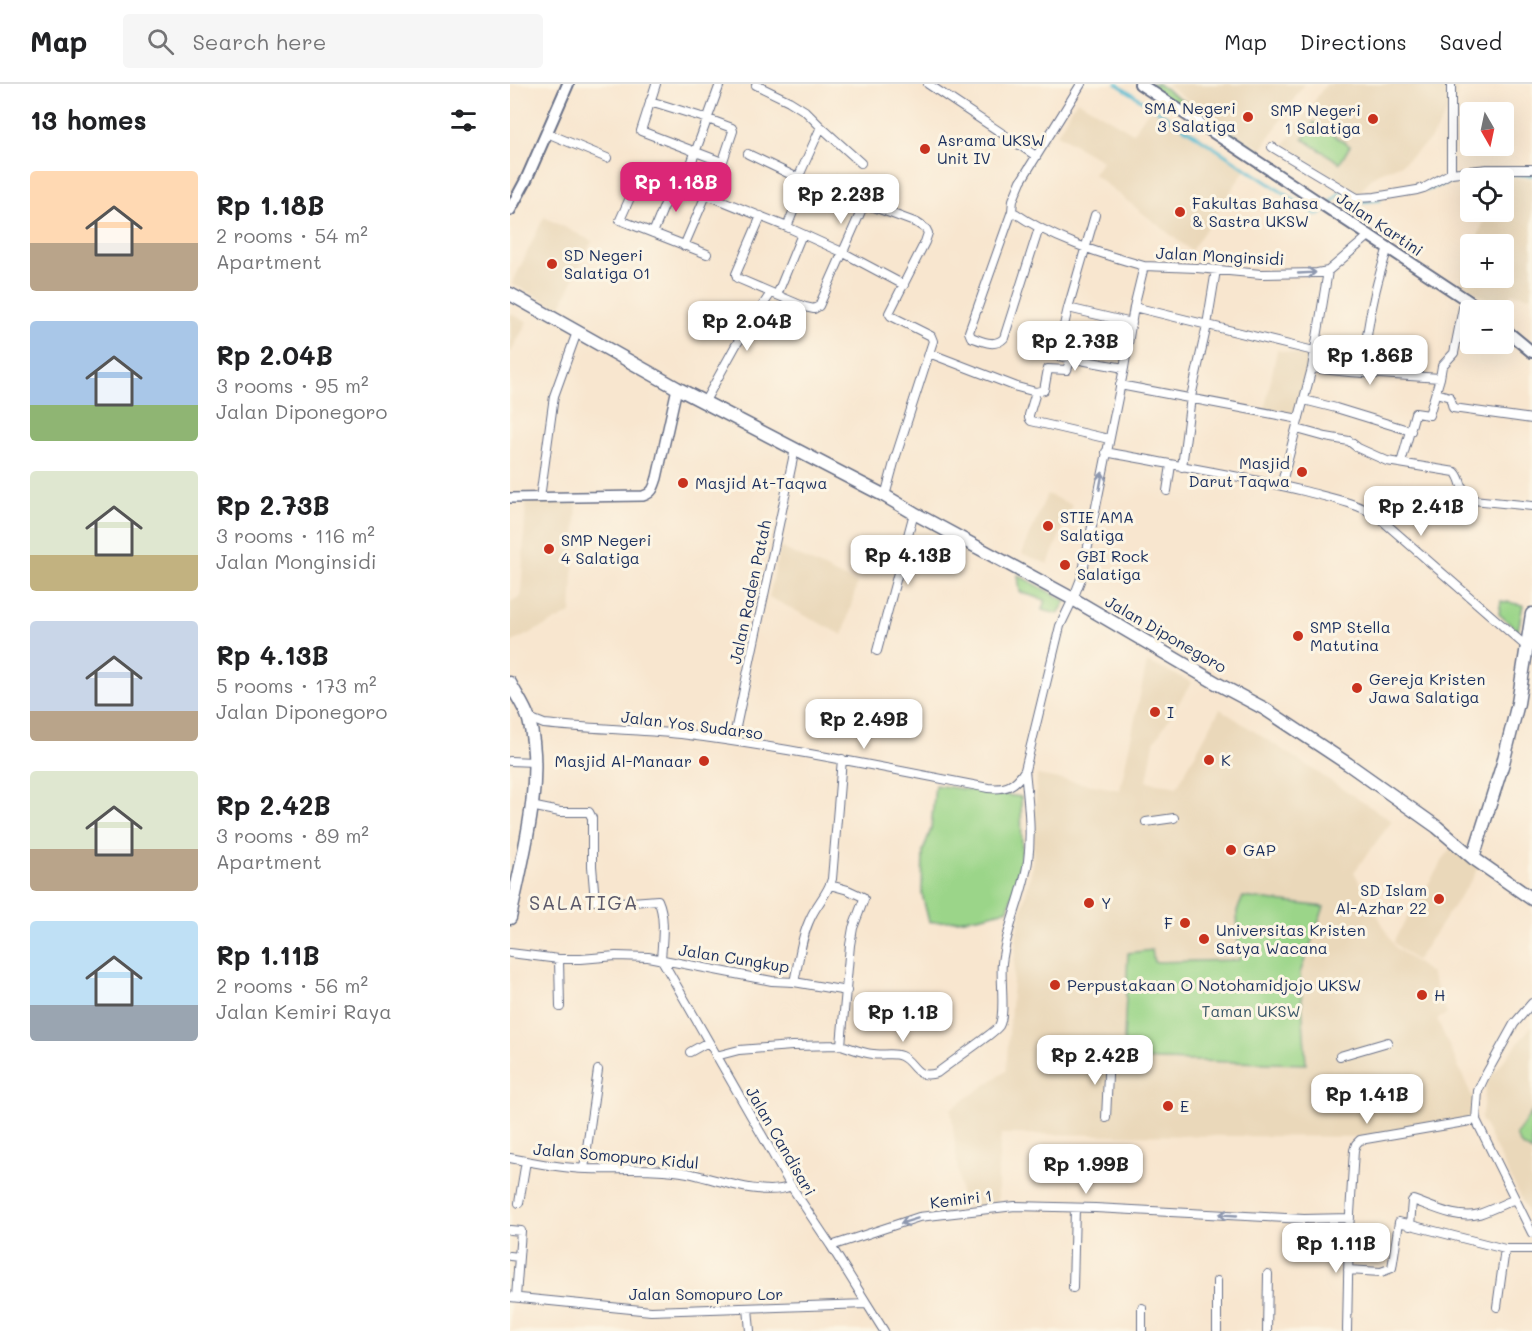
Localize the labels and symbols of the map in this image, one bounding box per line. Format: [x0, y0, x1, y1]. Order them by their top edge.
place label: SMA Negeri 3 Salatiga [1144, 97, 1236, 136]
place label: SMP Negeri 1 Salatiga [1271, 99, 1361, 138]
north arrow [1460, 102, 1514, 156]
marker: SMA Negeri 3 Salatiga [1241, 110, 1255, 124]
marker: SMP Negeri 1 Salatiga [1366, 112, 1380, 126]
place label: Asrama UKSW Unit IV [937, 129, 1045, 168]
marker: Asrama UKSW Unit IV [918, 142, 932, 156]
pin: Rp 1.18B [614, 162, 738, 213]
pin: Rp 2.23B [779, 174, 903, 225]
street label: Jalan Kartini [1333, 187, 1428, 260]
place label: Fakultas Bahasa & Sastra UKSW [1192, 192, 1319, 231]
marker: Fakultas Bahasa & Sastra UKSW [1173, 205, 1187, 219]
street label: Jalan Monginsidi [1155, 242, 1285, 269]
place label: SD Negeri Salatiga 01 [564, 244, 650, 283]
marker: SD Negeri Salatiga 01 [545, 257, 559, 271]
one-way arrow [1297, 268, 1317, 279]
pin: Rp 2.04B [685, 301, 809, 352]
pin: Rp 2.73B [1013, 321, 1137, 372]
pin: Rp 1.86B [1308, 335, 1432, 386]
place label: Masjid Darut Taqwa [1189, 452, 1290, 491]
marker: Masjid Darut Taqwa [1295, 465, 1309, 479]
place label: Masjid At-Taqwa [695, 472, 827, 493]
one-way arrow [1096, 472, 1107, 492]
marker: Masjid At-Taqwa [676, 476, 690, 490]
pin: Rp 2.41B [1359, 486, 1483, 537]
place label: STIE AMA Salatiga [1060, 506, 1134, 545]
street label: Jalan Raden Patah [724, 518, 775, 666]
marker: STIE AMA Salatiga [1041, 519, 1055, 533]
place label: SMP Negeri 4 Salatiga [561, 529, 651, 568]
pin: Rp 4.13B [846, 535, 970, 586]
marker: SMP Negeri 4 Salatiga [542, 542, 556, 556]
place label: GBI Rock Salatiga [1077, 545, 1149, 584]
marker: GBI Rock Salatiga [1058, 558, 1072, 572]
street label: Jalan Diponegoro [1102, 590, 1231, 677]
place label: SMP Stella Matutina [1310, 616, 1391, 655]
marker: SMP Stella Matutina [1291, 629, 1305, 643]
place label: Gereja Kristen Jawa Salatiga [1369, 668, 1485, 707]
marker: Gereja Kristen Jawa Salatiga [1350, 681, 1364, 695]
pin: Rp 2.49B [802, 699, 926, 750]
place label: I [1167, 701, 1174, 722]
street label: Jalan Yos Sudarso [620, 705, 764, 744]
marker: I [1148, 705, 1162, 719]
place label: K [1221, 749, 1231, 770]
place label: Masjid Al-Manaar [555, 750, 692, 771]
marker: K [1202, 753, 1216, 767]
marker: Masjid Al-Manaar [697, 754, 711, 768]
place label: GAP [1243, 839, 1276, 860]
marker: GAP [1224, 843, 1238, 857]
place label: SD Islam Al-Azhar 22 [1335, 879, 1427, 918]
district label: SALATIGA [529, 889, 639, 915]
place label: Y [1101, 892, 1111, 913]
marker: SD Islam Al-Azhar 22 [1432, 892, 1446, 906]
marker: Y [1082, 896, 1096, 910]
place label: F [1164, 912, 1173, 933]
marker: F [1178, 916, 1192, 930]
place label: Universitas Kristen Satya Wacana [1216, 919, 1366, 958]
marker: Universitas Kristen Satya Wacana [1197, 932, 1211, 946]
street label: Jalan Cungkup [677, 938, 791, 977]
place label: Perpustakaan O Notohamidjojo UKSW [1067, 974, 1361, 995]
marker: Perpustakaan O Notohamidjojo UKSW [1048, 978, 1062, 992]
place label: H [1434, 984, 1445, 1005]
marker: H [1415, 988, 1429, 1002]
pin: Rp 1.1B [848, 992, 958, 1043]
park label: Taman UKSW [1201, 1000, 1301, 1021]
pin: Rp 2.42B [1033, 1035, 1157, 1086]
pin: Rp 1.41B [1305, 1074, 1429, 1125]
street label: Jalan Candisari [742, 1082, 821, 1199]
place label: E [1180, 1095, 1189, 1116]
marker: E [1161, 1099, 1175, 1113]
street label: Jalan Somopuro Kidul [532, 1138, 700, 1173]
pin: Rp 1.99B [1024, 1144, 1148, 1195]
street label: Kemiri 1 [929, 1184, 993, 1213]
one-way arrow [1219, 1210, 1239, 1221]
one-way arrow [899, 1216, 918, 1227]
pin: Rp 1.11B [1274, 1223, 1398, 1274]
street label: Jalan Somopuro Lor [629, 1283, 783, 1304]

